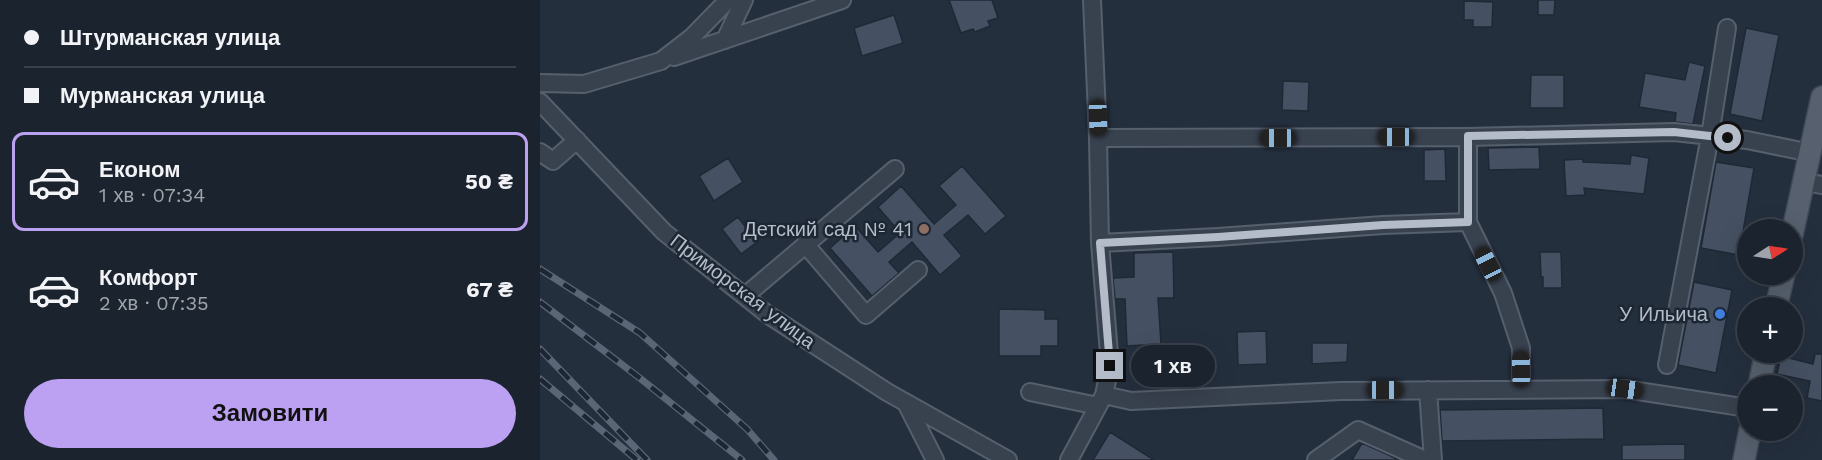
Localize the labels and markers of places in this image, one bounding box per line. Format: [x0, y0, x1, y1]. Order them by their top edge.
place label: Детский сад № 41 [743, 217, 912, 241]
marker: Детский сад № 41 [917, 222, 931, 236]
place label: У Ильича [1619, 302, 1709, 326]
marker: У Ильича [1713, 307, 1727, 321]

